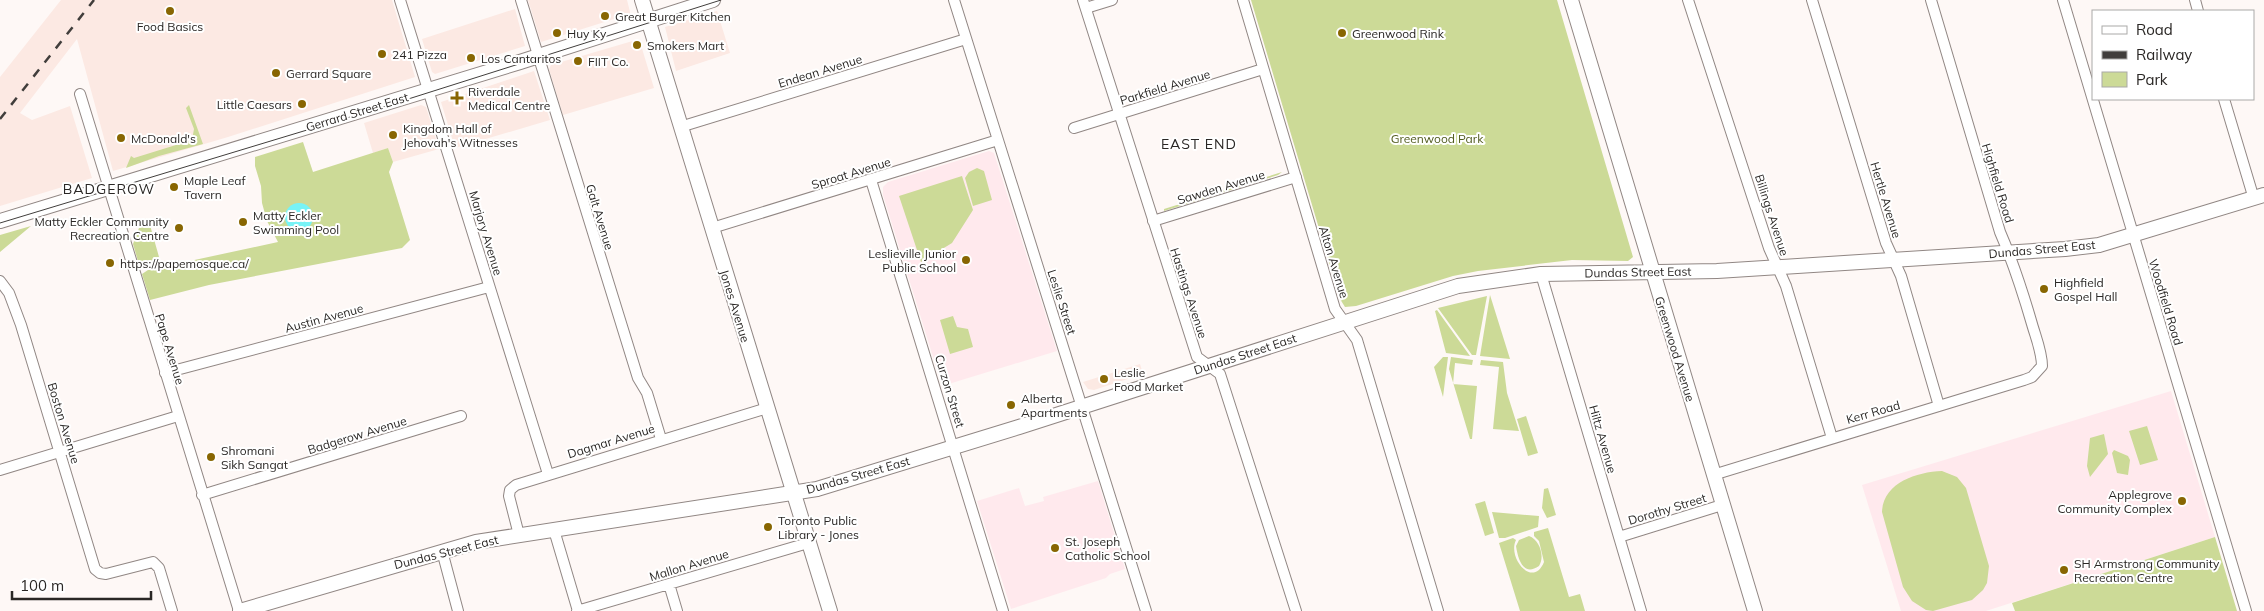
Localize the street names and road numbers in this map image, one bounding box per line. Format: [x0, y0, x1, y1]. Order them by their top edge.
street label: Endean Avenue [776, 51, 864, 91]
street label: Parkfield Avenue [1118, 66, 1212, 108]
street label: Gerrard Street East [304, 89, 410, 135]
street label: Highfield Road [1979, 141, 2017, 225]
street label: Sproat Avenue [810, 154, 892, 192]
street label: Hertle Avenue [1867, 160, 1905, 240]
street label: Sawden Avenue [1175, 167, 1267, 207]
street label: Billings Avenue [1752, 172, 1792, 258]
street label: Galt Avenue [583, 182, 617, 252]
street label: Marjory Avenue [466, 189, 506, 277]
street label: Alton Avenue [1316, 224, 1352, 300]
street label: Dundas Street East [1988, 237, 2096, 261]
street label: Hastings Avenue [1167, 246, 1211, 340]
street label: Woodfield Road [2146, 257, 2186, 347]
street label: Dundas Street East [1584, 264, 1692, 280]
street label: Jones Avenue [717, 268, 753, 344]
street label: Leslie Street [1044, 268, 1080, 336]
street label: Greenwood Avenue [1652, 295, 1698, 403]
street label: Austin Avenue [283, 300, 365, 336]
street label: Pape Avenue [152, 312, 188, 386]
street label: Dundas Street East [1192, 330, 1298, 378]
street label: Curzon Street [932, 353, 968, 429]
street label: Boston Avenue [45, 381, 83, 465]
street label: Kerr Road [1844, 397, 1902, 427]
street label: Hiltz Avenue [1586, 403, 1620, 475]
street label: Badgerow Avenue [306, 413, 408, 457]
street label: Dagmar Avenue [566, 421, 656, 461]
street label: Dundas Street East [805, 453, 911, 497]
street label: Dorothy Street [1626, 490, 1708, 528]
street label: Dundas Street East [392, 532, 500, 572]
street label: Mallon Avenue [648, 546, 730, 584]

